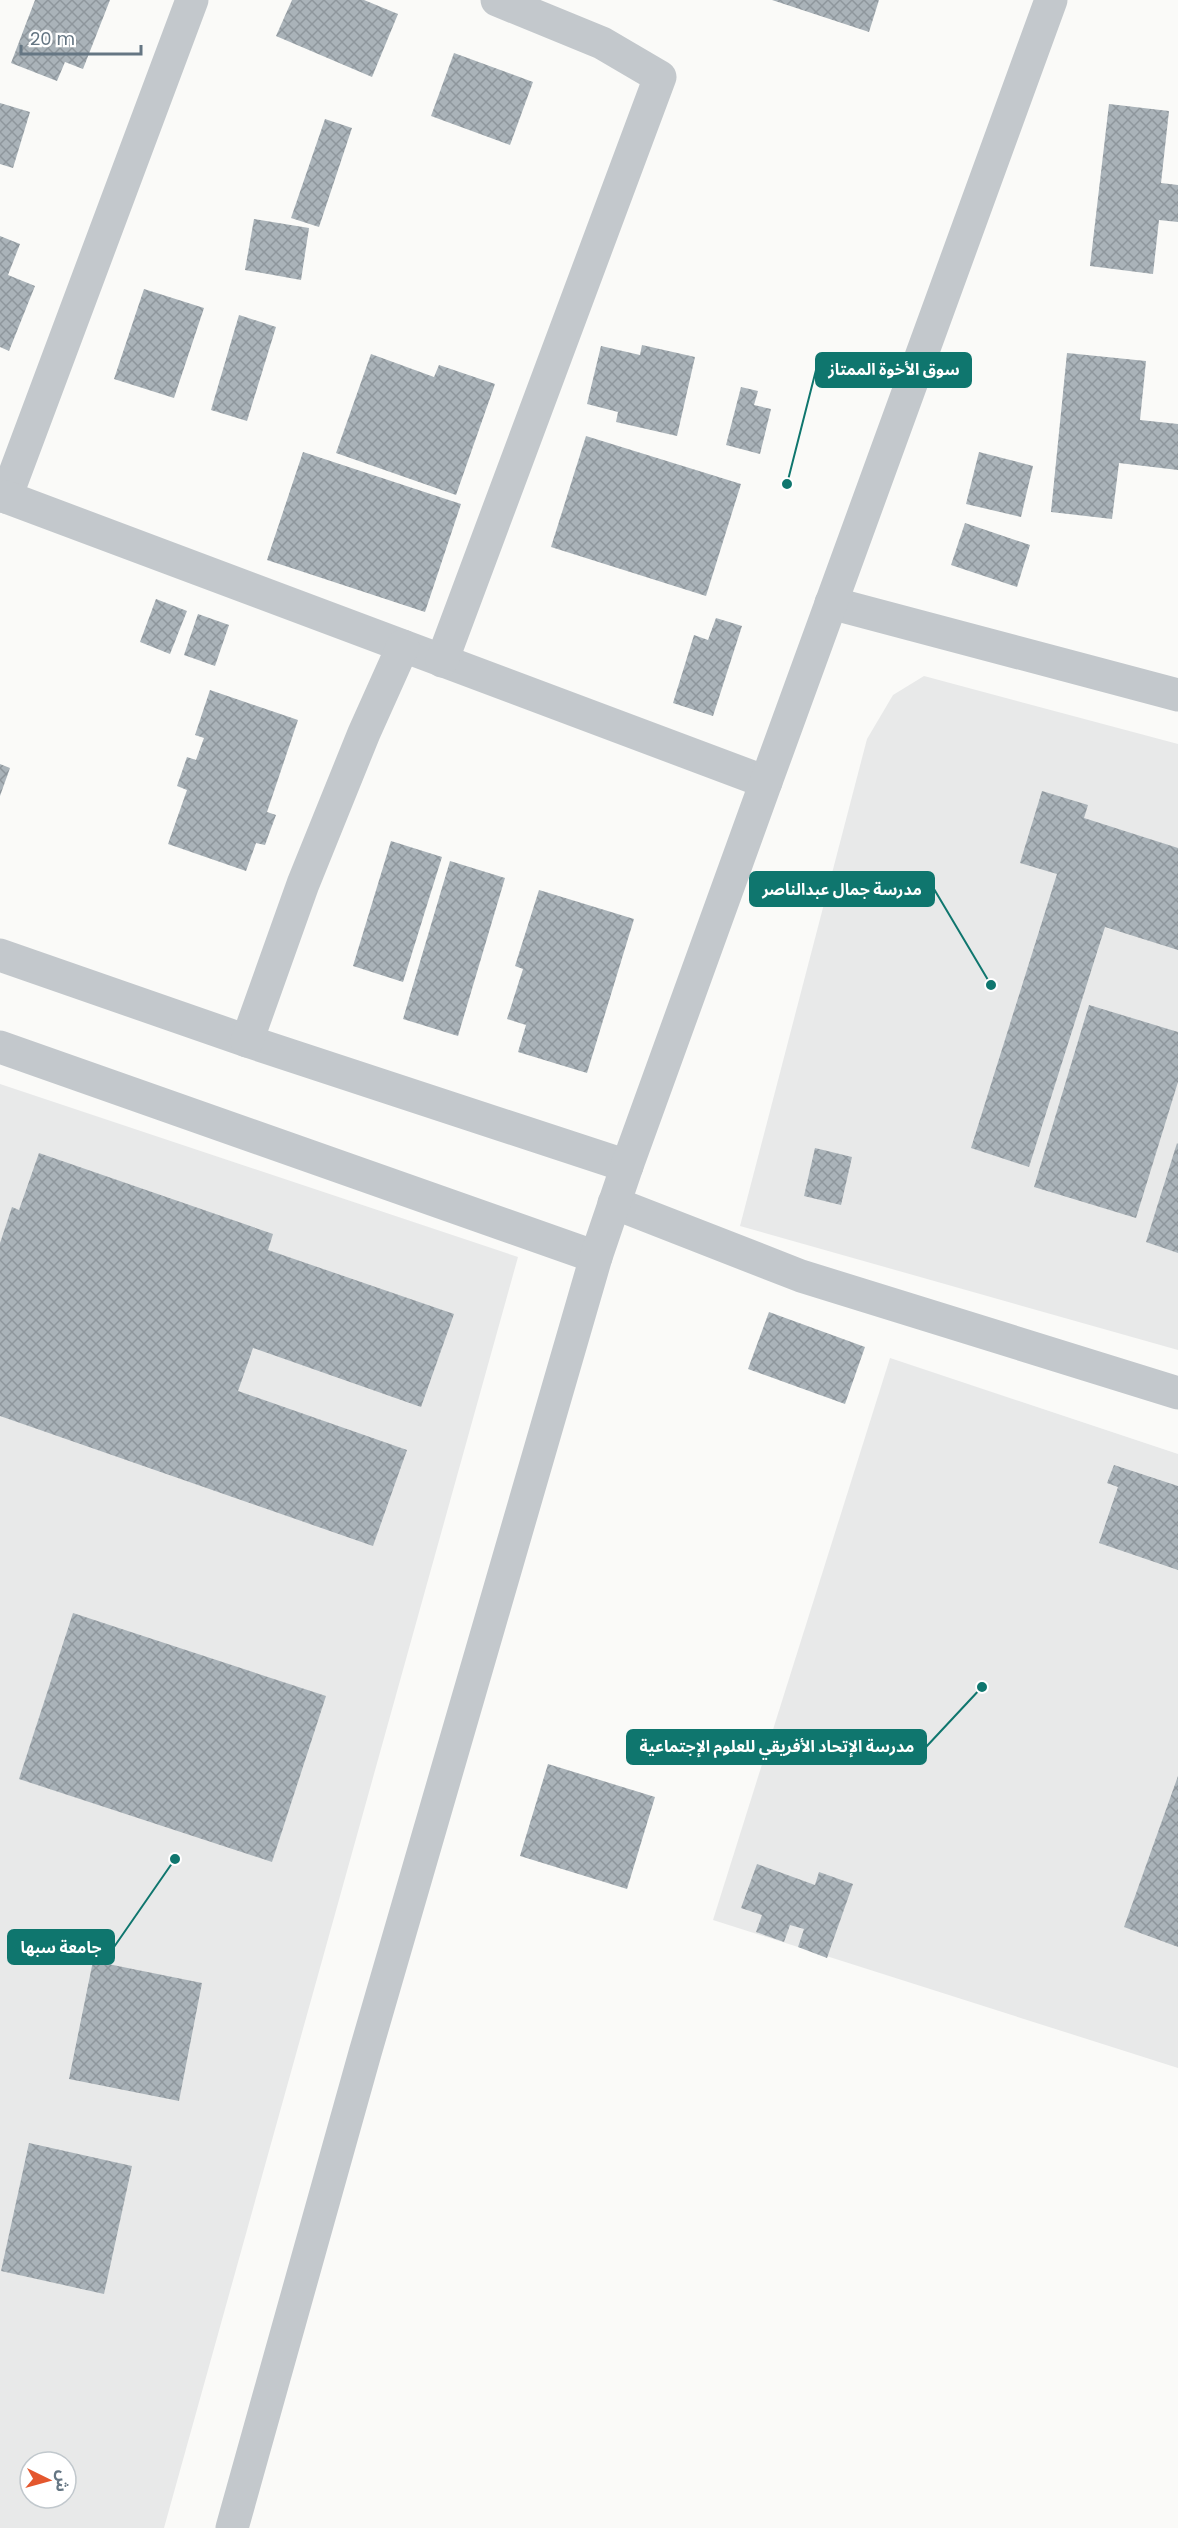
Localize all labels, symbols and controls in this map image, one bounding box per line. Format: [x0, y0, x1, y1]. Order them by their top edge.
scale bar [21, 18, 141, 56]
text: 20 m [30, 26, 75, 51]
callout: سوق الأخوة الممتاز [816, 353, 971, 387]
text: سوق الأخوة الممتاز [827, 358, 960, 381]
callout: مدرسة جمال عبدالناصر [750, 872, 934, 906]
text: مدرسة جمال عبدالناصر [761, 878, 922, 901]
callout: مدرسة الإتحاد الأفريقي للعلوم الإجتماعية [627, 1730, 926, 1764]
text: مدرسة الإتحاد الأفريقي للعلوم الإجتماعية [640, 1735, 914, 1760]
callout: جامعة سبها [8, 1930, 114, 1964]
text: جامعة سبها [20, 1936, 102, 1959]
north arrow [18, 2450, 78, 2510]
text: ش [50, 2469, 75, 2493]

